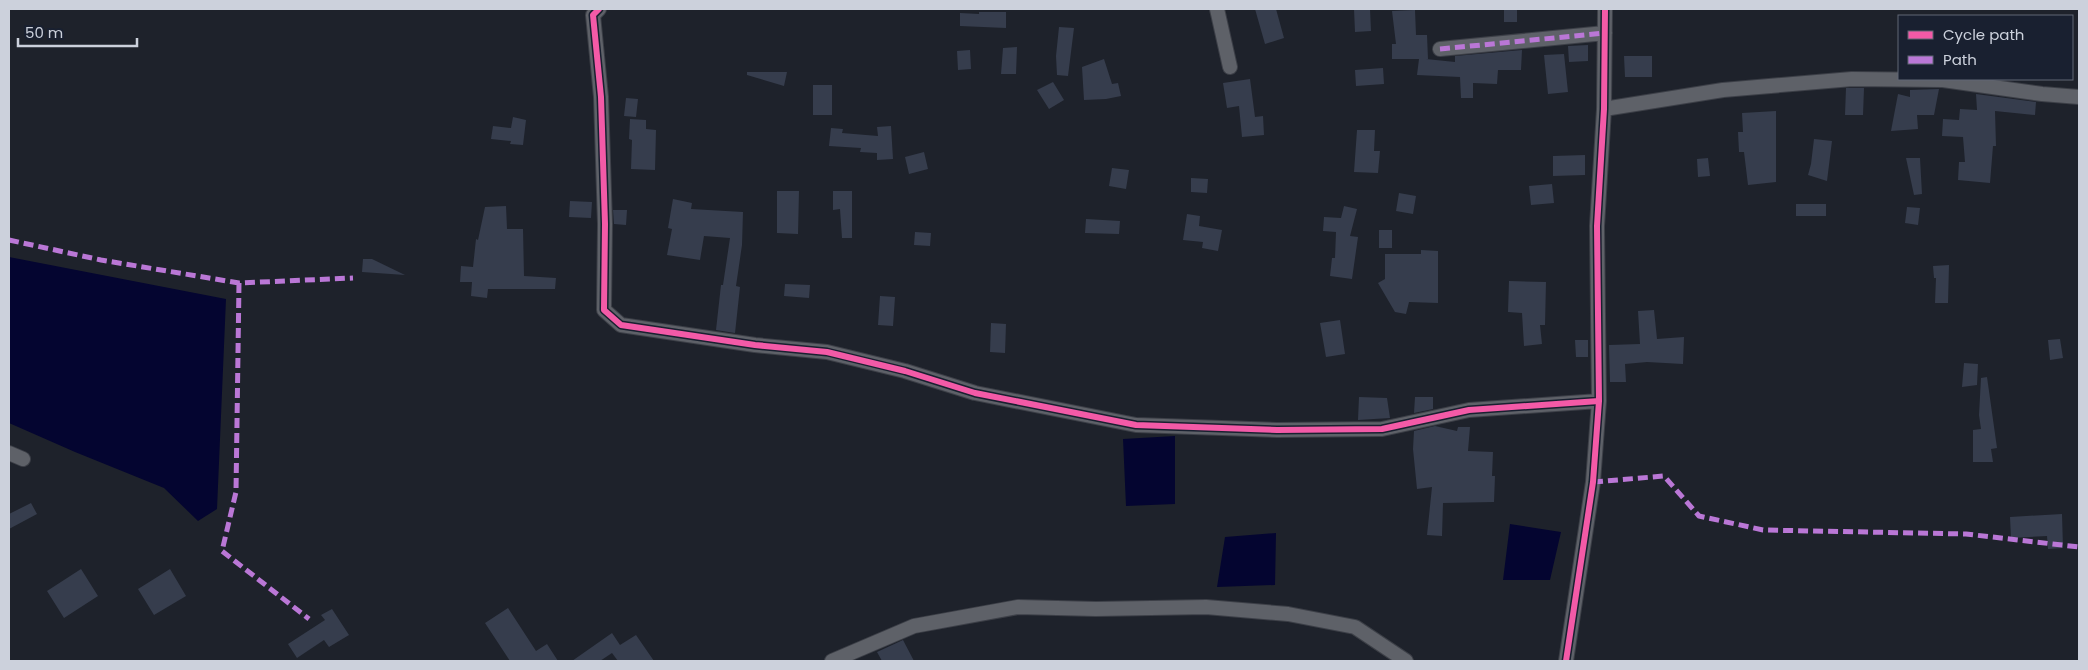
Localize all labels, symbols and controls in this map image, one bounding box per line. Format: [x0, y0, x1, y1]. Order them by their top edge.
scale bar [18, 15, 136, 47]
legend [1898, 15, 2073, 80]
text: 50 m [25, 22, 63, 43]
text: Cycle path [1943, 24, 2024, 45]
text: Path [1943, 49, 1977, 70]

